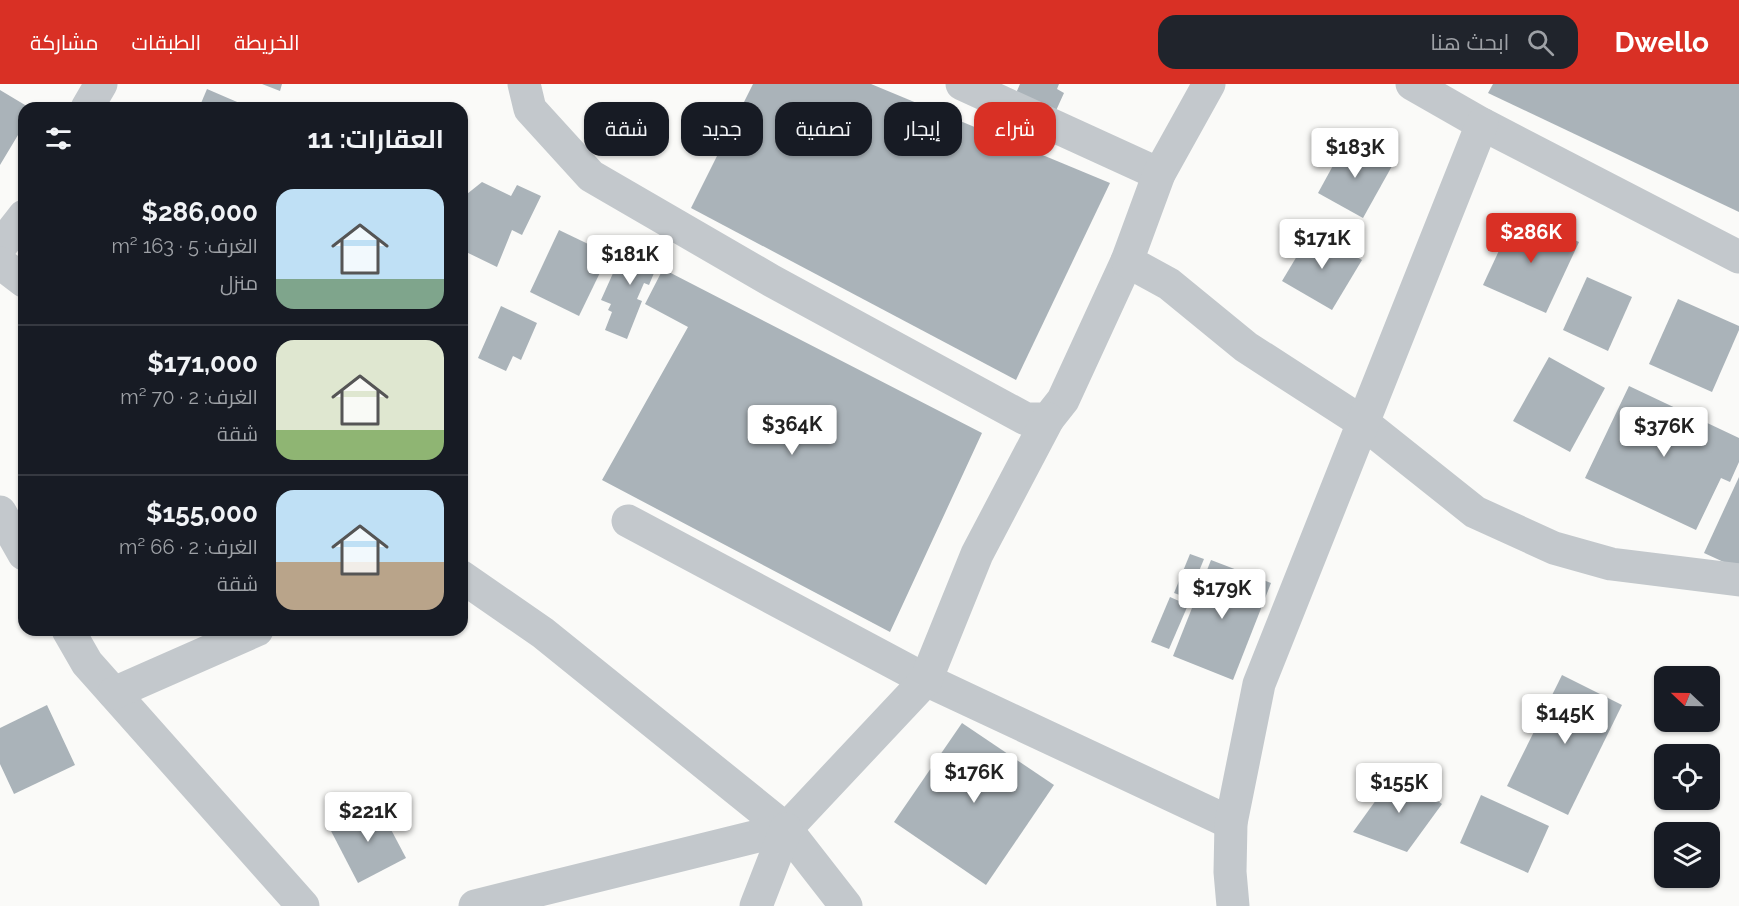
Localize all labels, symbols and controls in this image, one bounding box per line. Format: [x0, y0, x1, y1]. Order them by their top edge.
search box [1158, 15, 1578, 69]
icon: search [1524, 26, 1557, 59]
text: Dwello [1614, 26, 1709, 59]
text: ابحث هنا [1430, 29, 1509, 55]
text: مشاركة [30, 30, 99, 55]
text: الطبقات [132, 30, 201, 55]
text: الخريطة [234, 30, 300, 55]
chip: شقة [584, 102, 669, 156]
chip: جديد [681, 102, 763, 156]
chip: تصفية [775, 102, 872, 156]
chip: إيجار [884, 102, 962, 156]
chip: شراء [974, 102, 1056, 156]
icon: filters [42, 122, 75, 155]
text: العقارات: 11 [308, 124, 444, 154]
pin: $183K [1313, 128, 1397, 179]
text: $183K [1325, 135, 1385, 159]
text: $286,000 [141, 197, 258, 227]
icon: home [324, 213, 396, 285]
pin: $286K [1489, 213, 1573, 264]
pin: $171K [1280, 219, 1364, 270]
text: $286K [1500, 220, 1562, 244]
text: $171K [1293, 226, 1351, 250]
text: الغرف: 5 · 163 m² [111, 234, 258, 258]
pin: $181K [588, 235, 672, 286]
text: $181K [601, 242, 659, 266]
text: منزل [220, 271, 258, 295]
text: $171,000 [147, 348, 258, 378]
icon: home [324, 364, 396, 436]
text: الغرف: 2 · 70 m² [120, 385, 258, 409]
pin: $364K [750, 405, 834, 456]
pin: $376K [1622, 407, 1706, 458]
text: $364K [762, 412, 822, 436]
text: $376K [1634, 414, 1694, 438]
text: شقة [217, 422, 258, 446]
text: $155,000 [146, 498, 258, 528]
icon: home [324, 514, 396, 586]
text: الغرف: 2 · 66 m² [119, 535, 258, 559]
pin: $179K [1180, 569, 1264, 620]
text: شقة [217, 572, 258, 596]
text: $179K [1193, 576, 1251, 600]
north arrow [1654, 666, 1720, 732]
map controls [1654, 666, 1720, 888]
pin: $145K [1523, 694, 1607, 745]
text: $145K [1536, 701, 1594, 725]
button: locate [1654, 744, 1720, 810]
pin: $176K [932, 753, 1016, 804]
text: $176K [944, 760, 1004, 784]
pin: $155K [1357, 763, 1441, 814]
text: $155K [1370, 770, 1428, 794]
pin: $221K [326, 792, 410, 843]
text: $221K [339, 799, 397, 823]
button: layers [1654, 822, 1720, 888]

